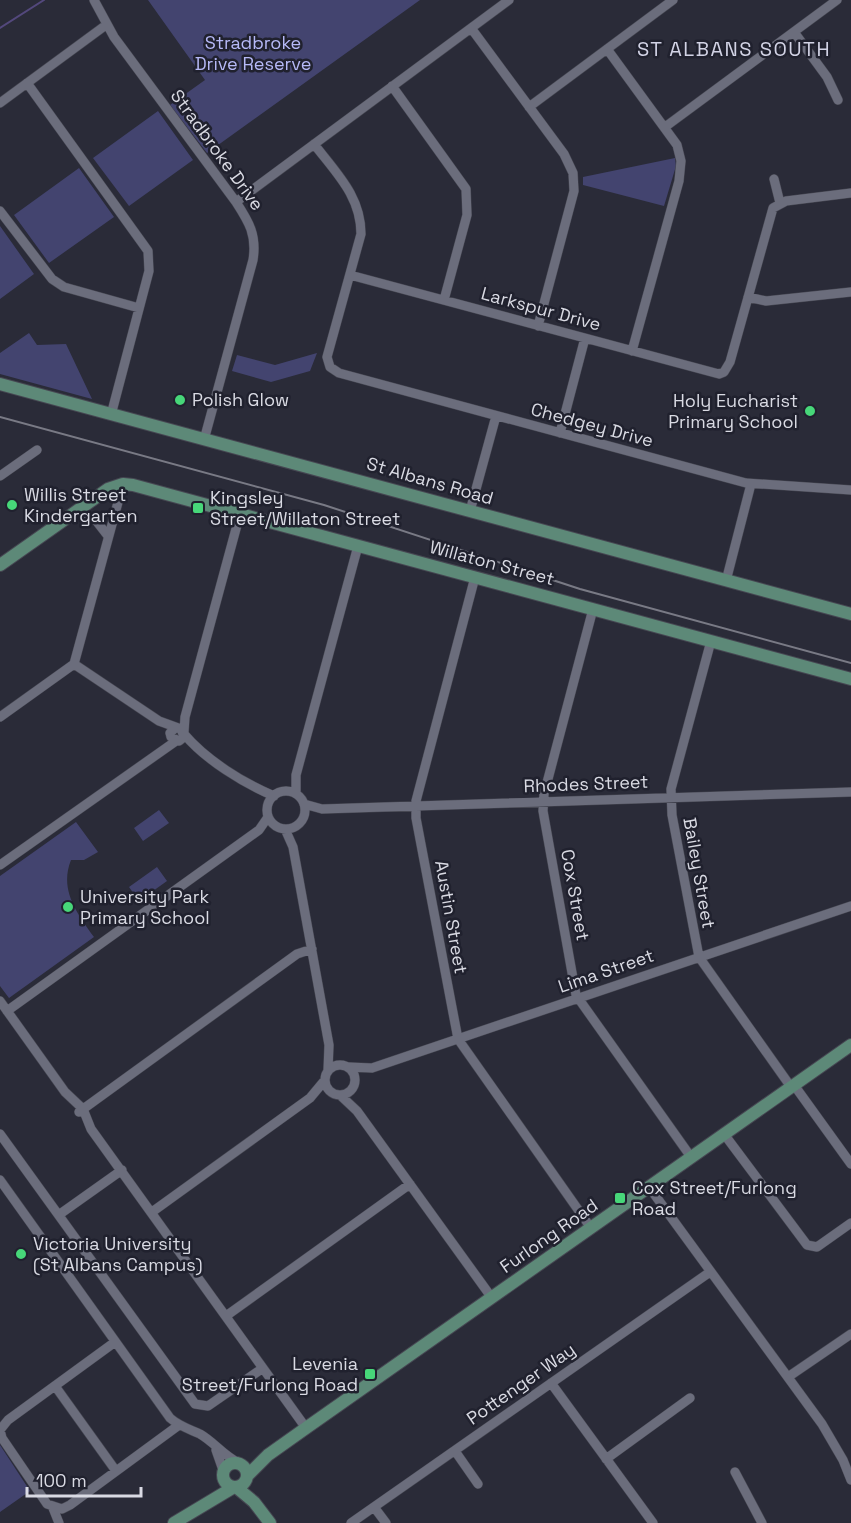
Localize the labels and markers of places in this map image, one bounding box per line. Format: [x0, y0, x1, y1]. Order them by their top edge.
place label: Polish Glow [192, 388, 289, 411]
place label: Holy Eucharist Primary School [668, 389, 798, 433]
marker: Polish Glow [173, 393, 187, 407]
marker: Holy Eucharist Primary School [803, 404, 817, 418]
place label: Willis Street Kindergarten [24, 483, 137, 527]
place label: Kingsley Street/Willaton Street [210, 486, 400, 530]
marker: Willis Street Kindergarten [5, 498, 19, 512]
marker: Kingsley Street/Willaton Street [191, 501, 205, 515]
place label: University Park Primary School [80, 885, 210, 929]
marker: University Park Primary School [61, 900, 75, 914]
place label: Cox Street/Furlong Road [632, 1176, 797, 1220]
marker: Cox Street/Furlong Road [613, 1191, 627, 1205]
place label: Victoria University (St Albans Campus) [33, 1232, 203, 1276]
marker: Victoria University (St Albans Campus) [14, 1247, 28, 1261]
place label: Levenia Street/Furlong Road [182, 1352, 358, 1396]
marker: Levenia Street/Furlong Road [363, 1367, 377, 1381]

